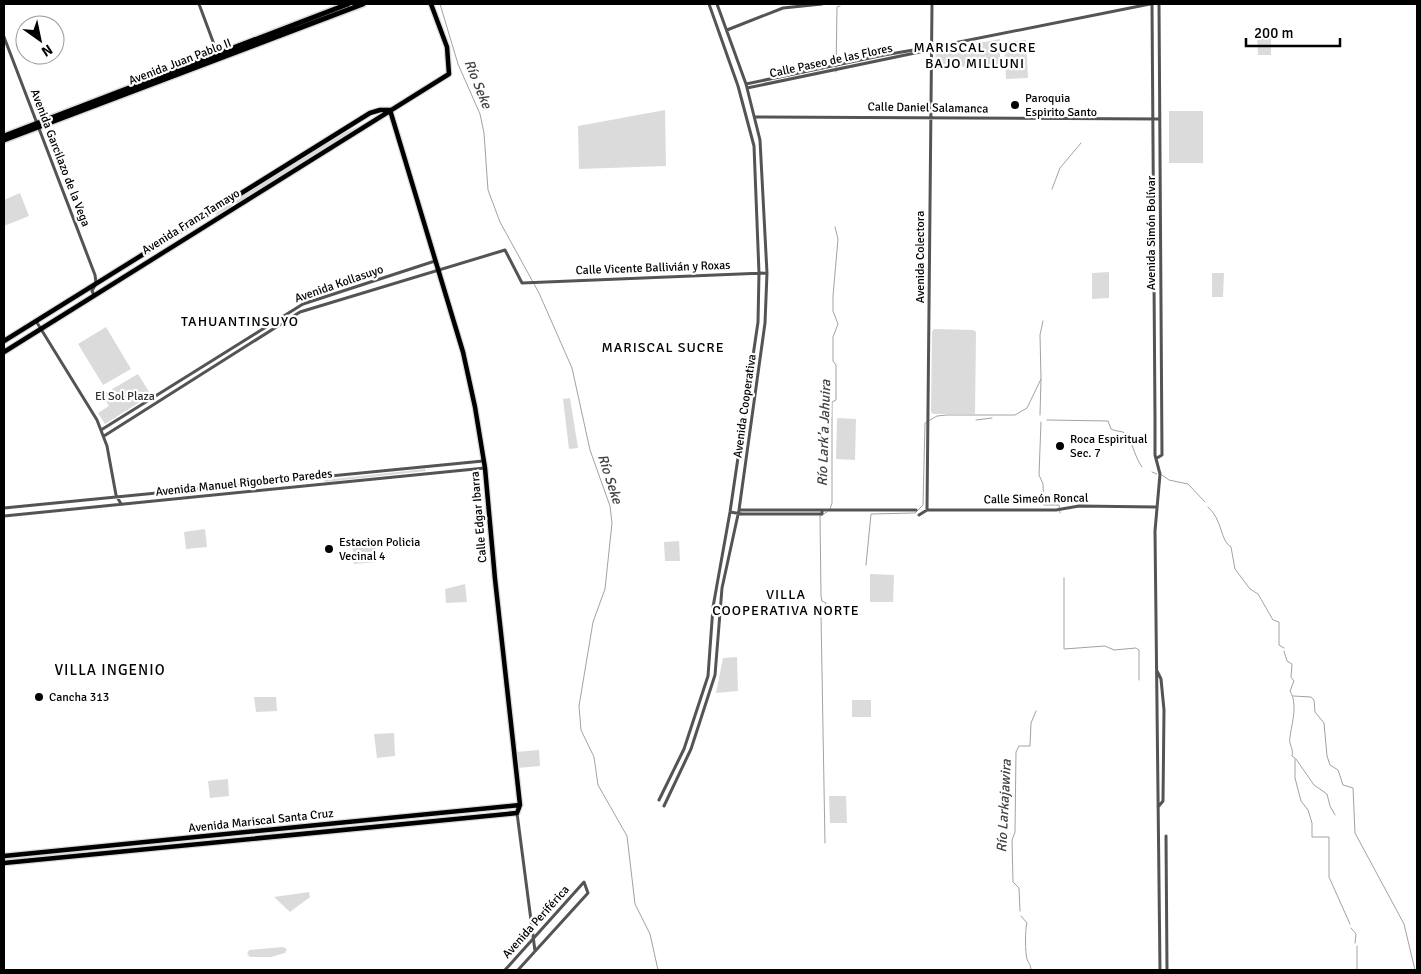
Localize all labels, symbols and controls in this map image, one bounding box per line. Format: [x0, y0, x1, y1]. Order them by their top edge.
north arrow [15, 15, 65, 65]
scale bar [1246, 15, 1340, 47]
text: 200 m [1254, 24, 1294, 42]
street label: Avenida Juan Pablo II [127, 35, 233, 89]
district label: MARISCAL SUCRE BAJO MILLUNI [913, 39, 1037, 72]
text: N [38, 41, 56, 60]
street label: Calle Paseo de las Flores [768, 41, 894, 81]
water label: Río Seke [461, 57, 496, 112]
street label: Avenida Garcilazo de la Vega [27, 87, 93, 229]
place label: Paroquia Espirito Santo [1025, 91, 1097, 120]
street label: Calle Daniel Salamanca [868, 99, 988, 117]
marker: Paroquia Espirito Santo [1009, 99, 1021, 111]
street label: Avenida Simón Bolívar [1144, 175, 1159, 290]
street label: Avenida Franz Tamayo [139, 186, 243, 258]
street label: Avenida Colectora [913, 211, 928, 303]
street label: Calle Vicente Ballivián y Roxas [575, 258, 731, 278]
street label: Avenida Kollasuyo [293, 262, 385, 306]
district label: TAHUANTINSUYO [181, 313, 299, 330]
district label: MARISCAL SUCRE [601, 339, 725, 356]
street label: Avenida Cooperativa [730, 353, 760, 459]
water label: Río Lark’a Jahuira [814, 379, 834, 487]
park label: El Sol Plaza [95, 389, 155, 404]
place label: Roca Espiritual Sec. 7 [1070, 432, 1148, 461]
marker: Roca Espiritual Sec. 7 [1054, 440, 1066, 452]
water label: Río Seke [594, 452, 626, 507]
street label: Avenida Manuel Rigoberto Paredes [155, 466, 333, 500]
street label: Calle Edgar Ibarra [468, 471, 490, 563]
street label: Calle Simeón Roncal [984, 491, 1089, 507]
place label: Estacion Policia Vecinal 4 [339, 535, 420, 564]
marker: Estacion Policia Vecinal 4 [323, 543, 335, 555]
district label: VILLA COOPERATIVA NORTE [712, 586, 860, 619]
district label: VILLA INGENIO [54, 661, 166, 679]
place label: Cancha 313 [49, 690, 109, 705]
marker: Cancha 313 [33, 691, 45, 703]
water label: Río Larkajawira [993, 758, 1015, 853]
street label: Avenida Mariscal Santa Cruz [188, 806, 334, 836]
street label: Avenida Periférica [499, 882, 573, 962]

